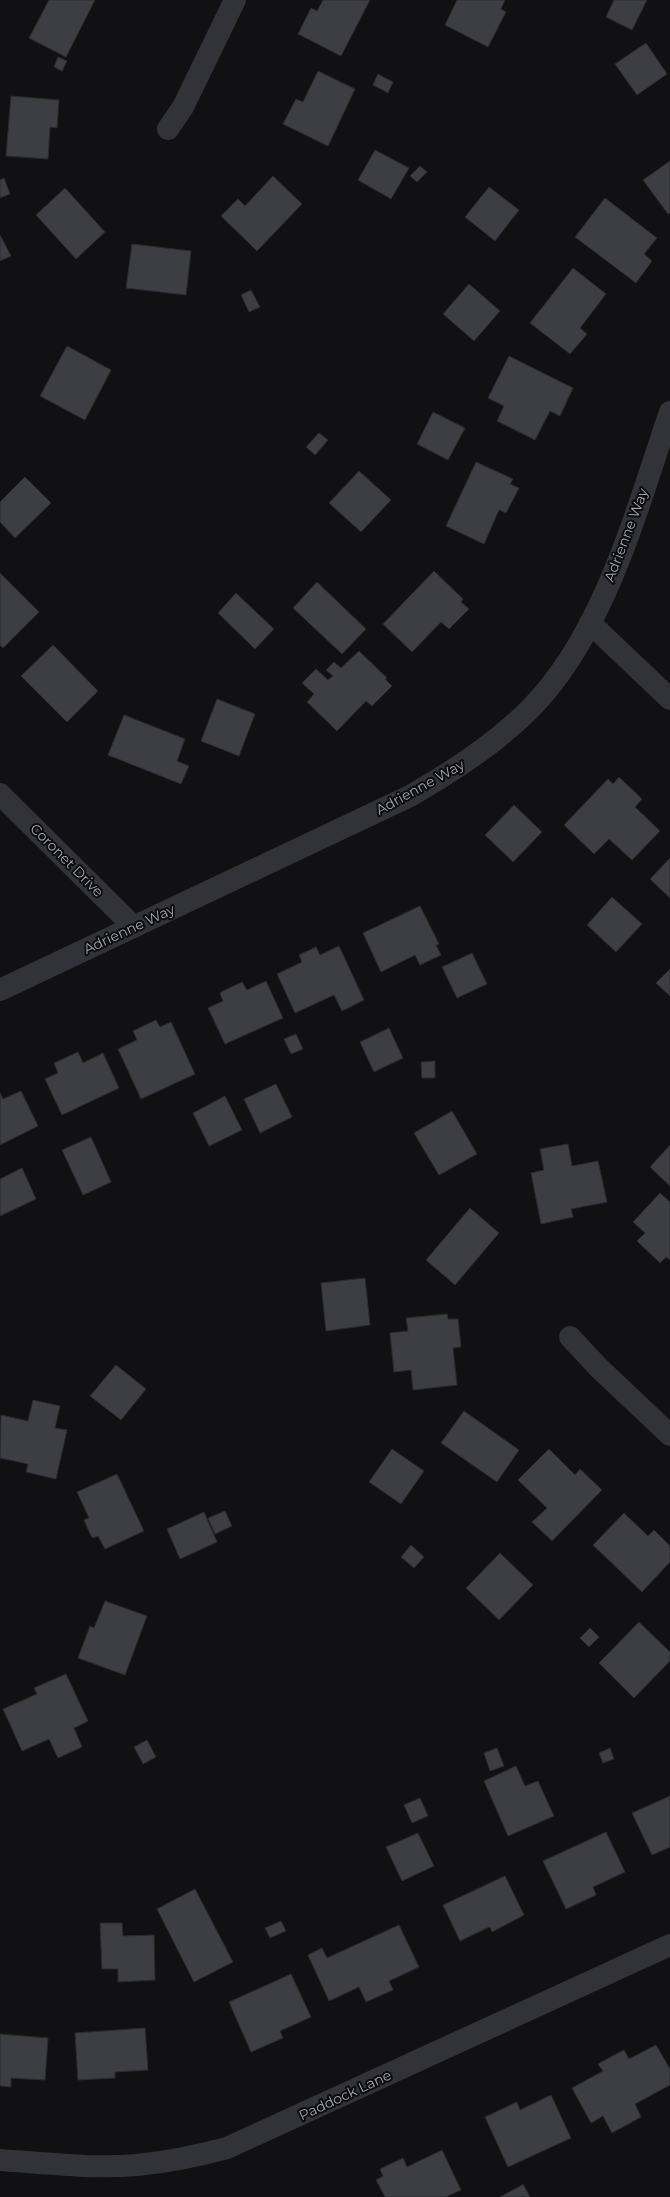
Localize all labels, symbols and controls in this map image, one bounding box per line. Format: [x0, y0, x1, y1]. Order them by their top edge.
street label: Adrienne Way [600, 485, 652, 584]
street label: Adrienne Way [373, 755, 468, 819]
street label: Coronet Drive [27, 820, 107, 900]
street label: Adrienne Way [81, 900, 178, 958]
street label: Paddock Lane [296, 2066, 394, 2124]

